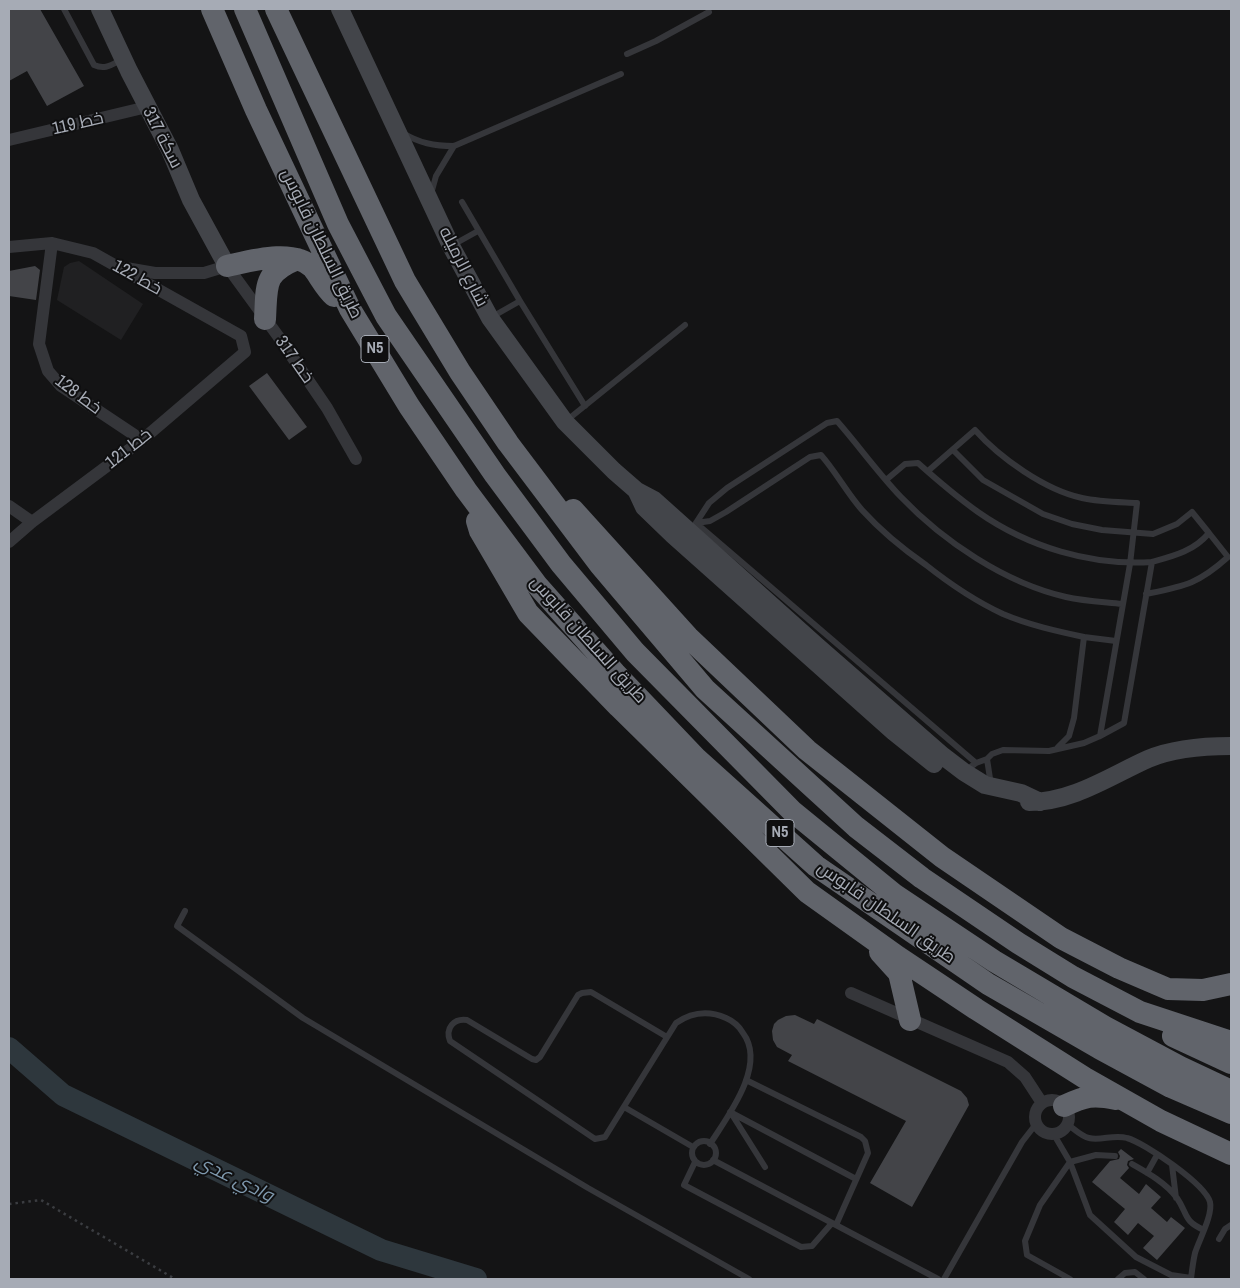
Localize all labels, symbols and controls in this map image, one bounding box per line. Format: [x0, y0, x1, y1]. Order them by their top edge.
street label: سكة 317 [137, 104, 187, 172]
street label: خط 119 [50, 108, 106, 140]
street label: طريق السلطان قابوس [275, 165, 367, 323]
street label: شارع الرميله [434, 223, 492, 311]
street label: خط 122 [109, 256, 165, 300]
street label: خط 317 [270, 332, 318, 388]
road number: N5 [361, 336, 389, 362]
street label: خط 128 [50, 370, 106, 420]
street label: خط 121 [101, 424, 157, 474]
street label: طريق السلطان قابوس [525, 572, 651, 708]
road number: N5 [766, 820, 794, 846]
street label: طريق السلطان قابوس [813, 857, 959, 969]
water label: وادي عدي [191, 1150, 277, 1208]

